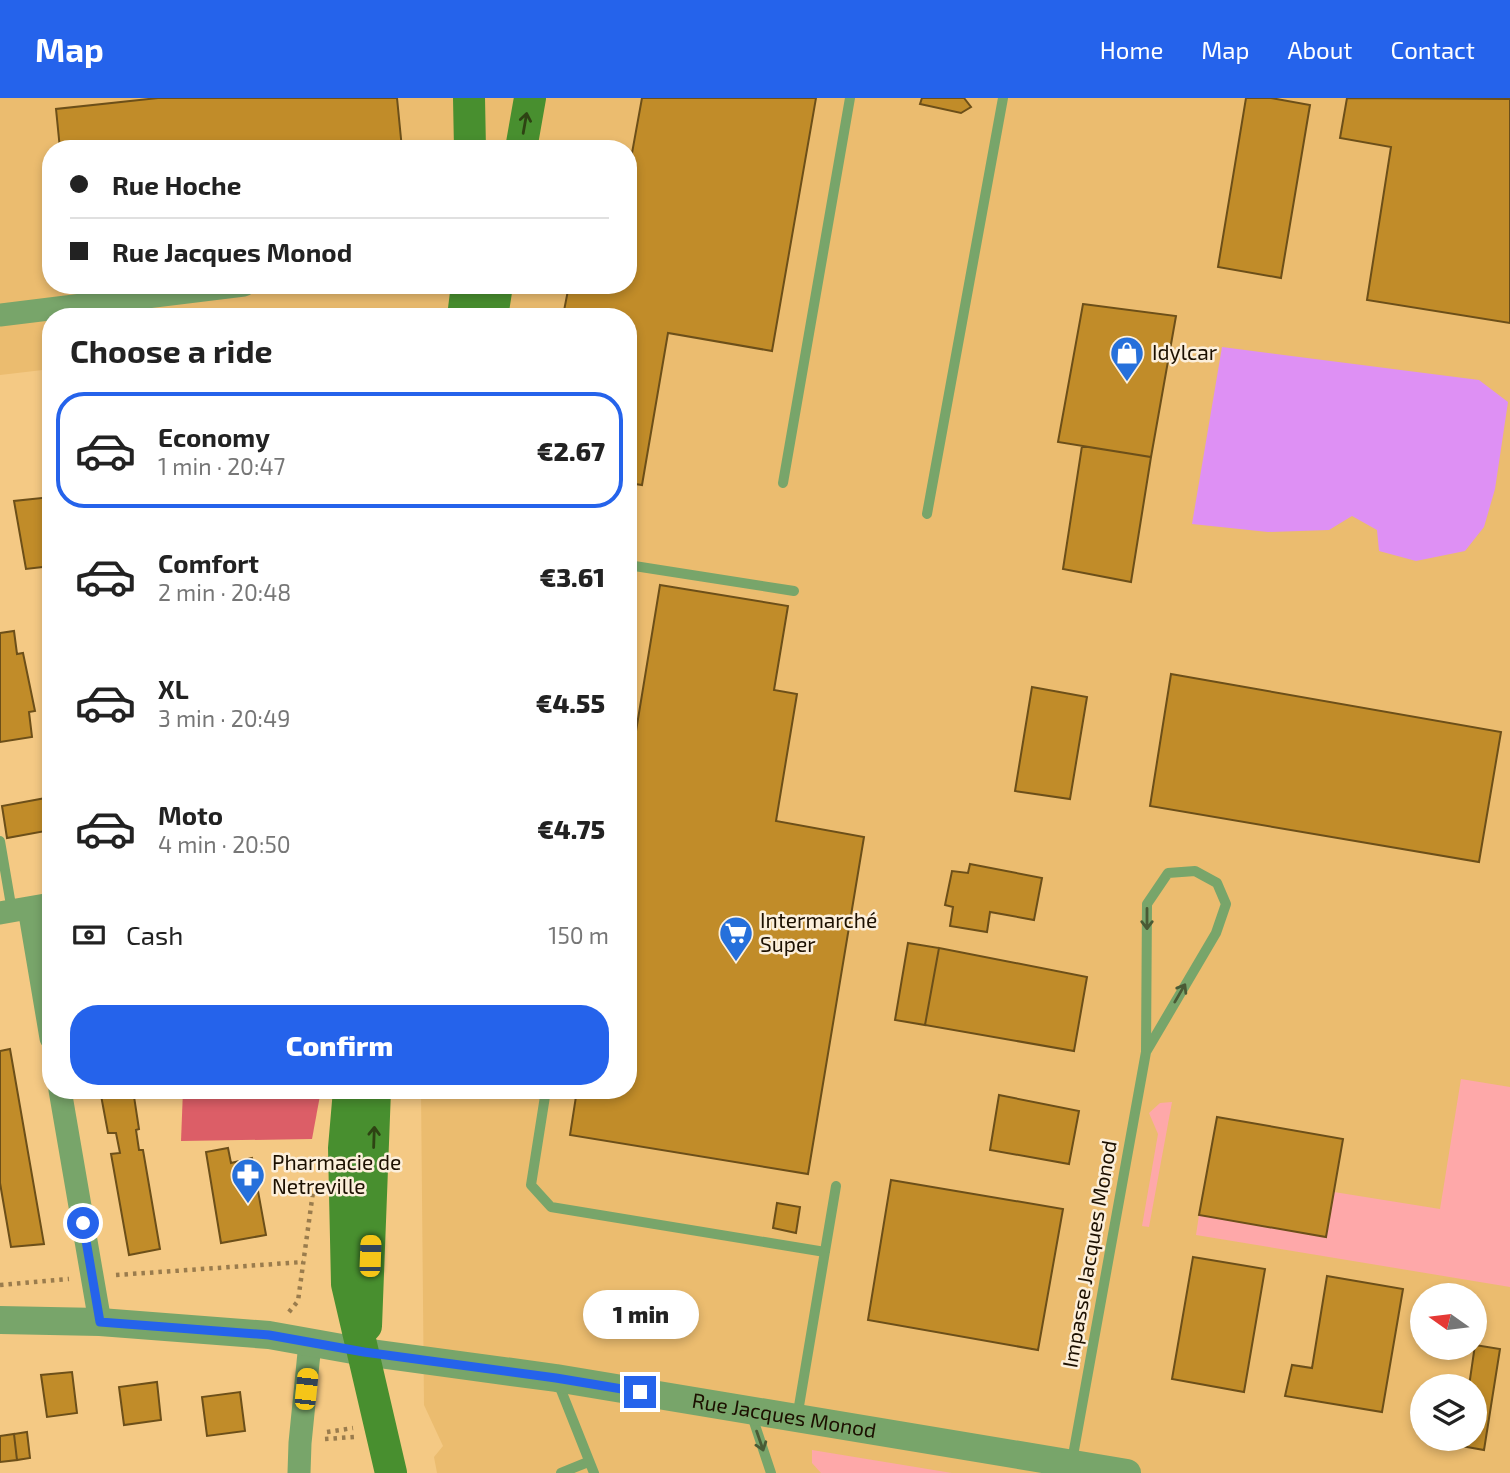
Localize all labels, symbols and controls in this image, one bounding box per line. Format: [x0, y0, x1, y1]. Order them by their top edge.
text: Map [35, 29, 104, 69]
text: Home [1100, 35, 1163, 64]
text: Map [1201, 35, 1249, 64]
text: About [1287, 35, 1353, 64]
text: Contact [1391, 35, 1475, 64]
one-way arrow [519, 112, 532, 135]
text: Rue Hoche [112, 169, 241, 200]
text: Rue Jacques Monod [112, 236, 352, 267]
text: Choose a ride [70, 331, 273, 369]
shop icon: Idylcar [1108, 334, 1146, 383]
place label: Idylcar [1152, 339, 1218, 364]
icon: car [74, 419, 137, 482]
text: Economy [158, 421, 270, 452]
text: €2.67 [537, 435, 605, 466]
text: 1 min · 20:47 [158, 452, 285, 480]
icon: car [74, 545, 137, 608]
text: Comfort [158, 547, 259, 578]
text: €3.61 [540, 561, 605, 592]
text: 2 min · 20:48 [158, 578, 291, 606]
icon: car [74, 671, 137, 734]
text: XL [158, 673, 189, 704]
text: €4.55 [536, 687, 605, 718]
text: 3 min · 20:49 [158, 704, 290, 732]
icon: car [74, 797, 137, 860]
text: Moto [158, 799, 223, 830]
text: €4.75 [537, 813, 605, 844]
text: 4 min · 20:50 [158, 830, 291, 858]
place label: Intermarché Super [760, 907, 877, 956]
one-way arrow [1140, 908, 1154, 931]
supermarket icon: Intermarché Super [717, 914, 755, 963]
icon: cash [70, 916, 108, 954]
text: Cash [126, 919, 183, 950]
text: 150 m [548, 921, 609, 949]
one-way arrow [1174, 983, 1188, 1003]
button: Confirm [70, 1005, 609, 1085]
one-way arrow [367, 1126, 380, 1149]
street label: Impasse Jacques Monod [1056, 1138, 1121, 1369]
place label: Pharmacie de Netreville [272, 1149, 401, 1198]
pharmacy icon: Pharmacie de Netreville [229, 1156, 267, 1205]
route start [67, 1207, 99, 1239]
car [359, 1235, 382, 1277]
north arrow [1410, 1283, 1488, 1360]
map controls [1410, 1283, 1487, 1451]
callout: 1 min [582, 1290, 698, 1340]
text: 1 min [613, 1300, 669, 1328]
car [294, 1367, 319, 1411]
button: layers [1410, 1374, 1487, 1451]
route end [624, 1376, 656, 1408]
street label: Rue Jacques Monod [690, 1387, 878, 1442]
one-way arrow [755, 1430, 768, 1452]

